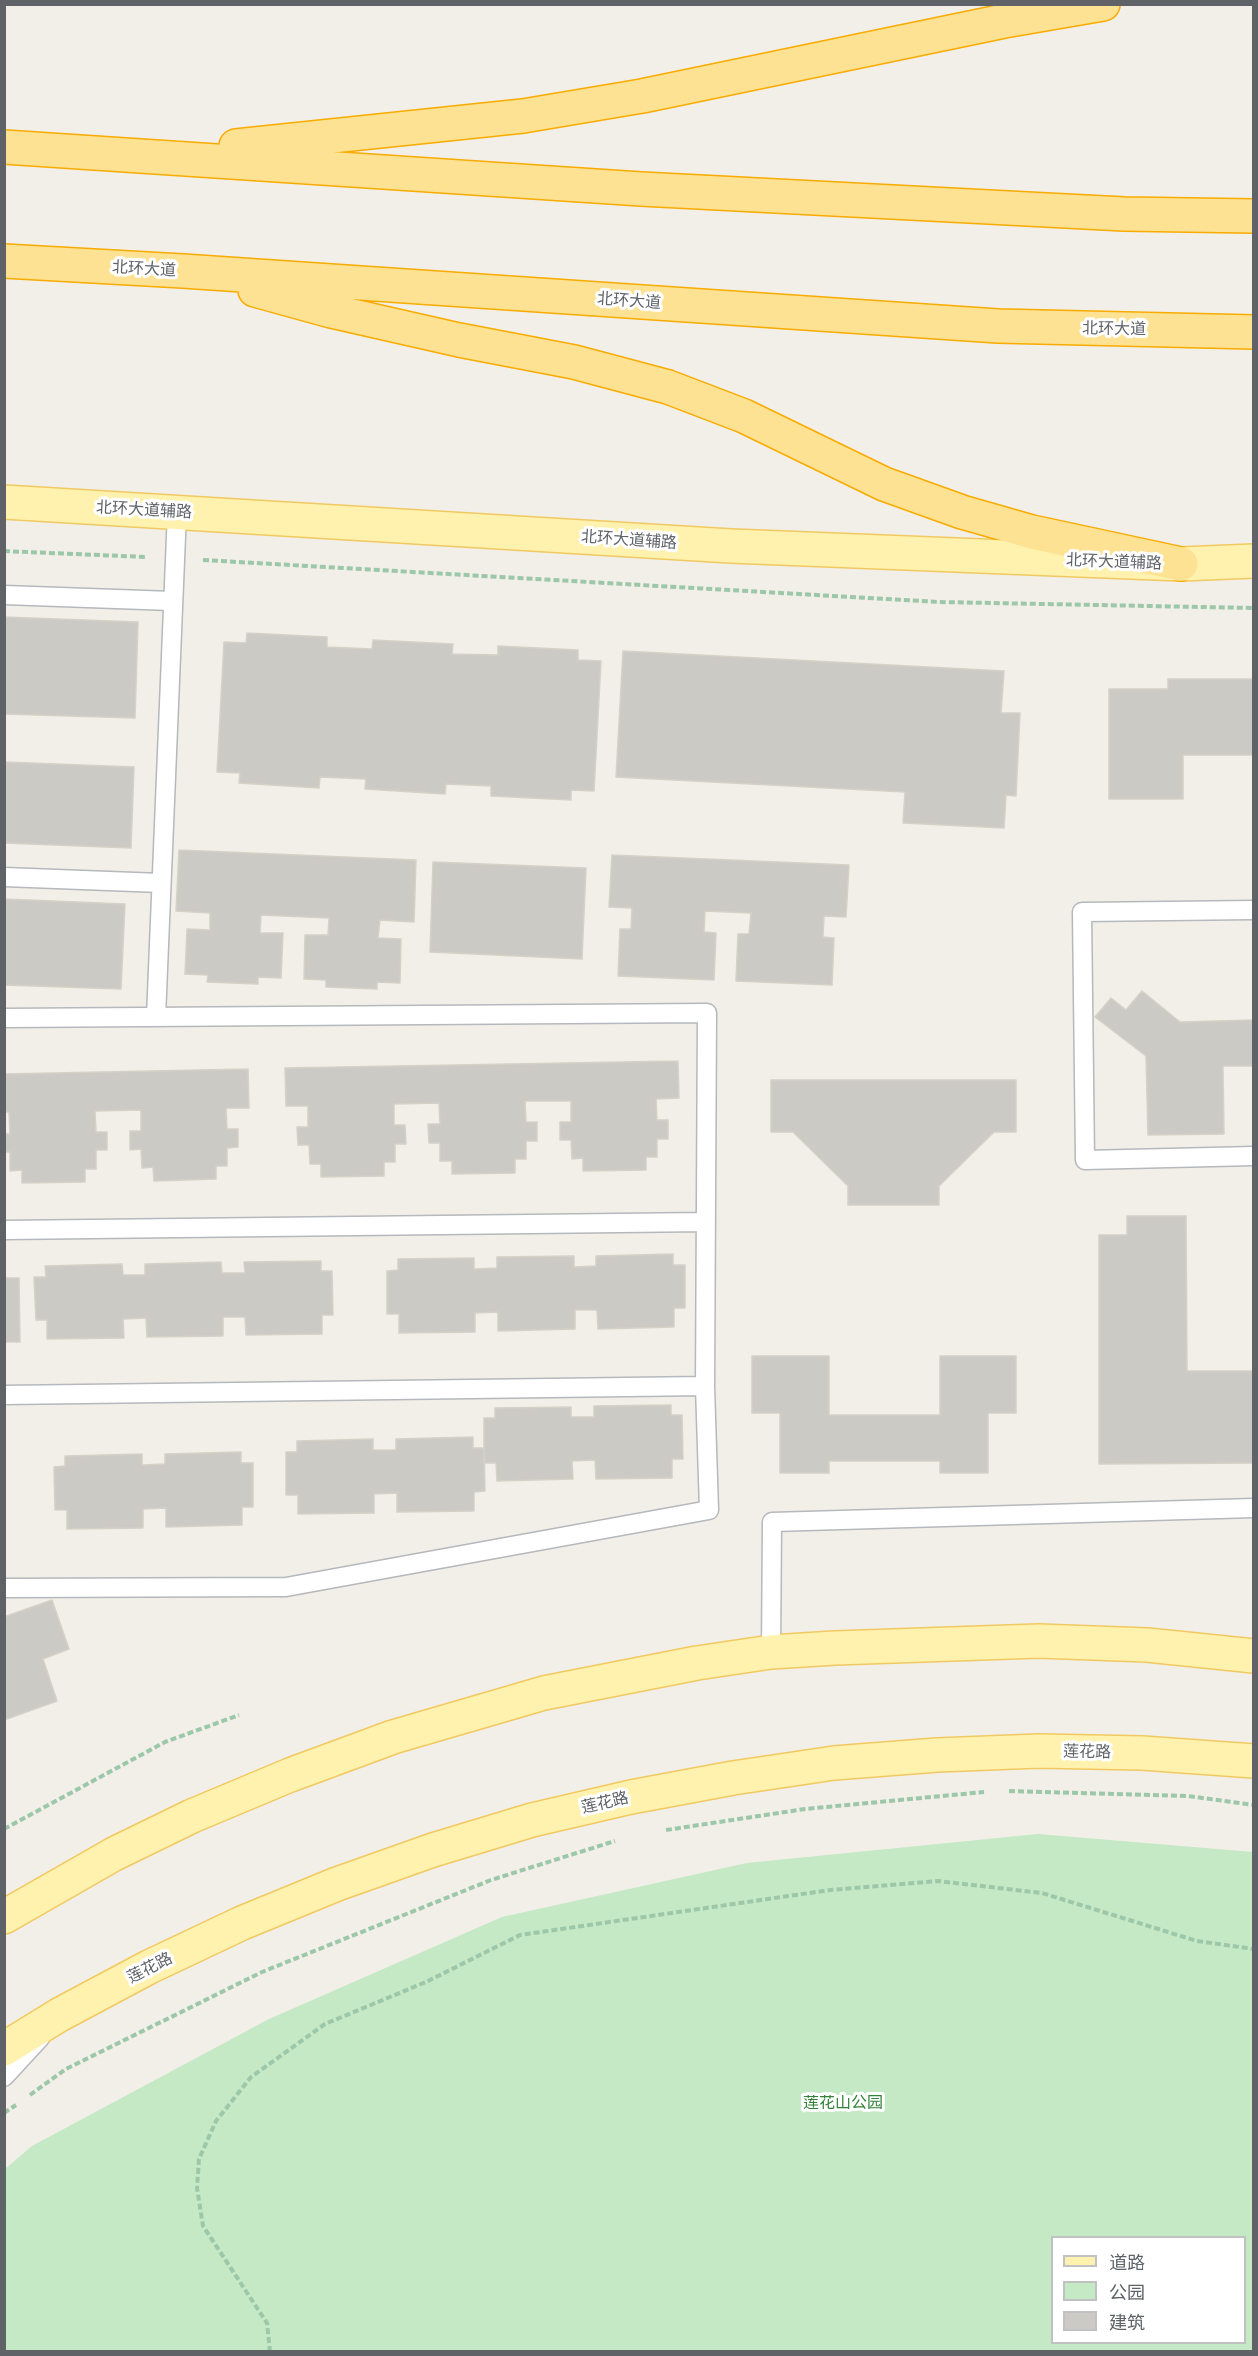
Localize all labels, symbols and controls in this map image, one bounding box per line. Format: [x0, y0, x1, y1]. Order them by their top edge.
street label: 北环大道 [112, 258, 176, 280]
street label: 北环大道 [596, 289, 662, 313]
street label: 北环大道 [1082, 319, 1146, 339]
street label: 北环大道辅路 [96, 498, 192, 522]
street label: 北环大道辅路 [580, 527, 678, 553]
street label: 北环大道辅路 [1066, 551, 1162, 573]
street label: 莲花路 [1063, 1742, 1111, 1762]
street label: 莲花路 [579, 1788, 631, 1818]
street label: 莲花路 [124, 1949, 176, 1987]
park label: 莲花山公园 [803, 2093, 883, 2113]
legend [1051, 2236, 1246, 2344]
text: 道路 [1109, 2251, 1145, 2274]
text: 公园 [1109, 2281, 1145, 2304]
text: 建筑 [1109, 2311, 1145, 2334]

